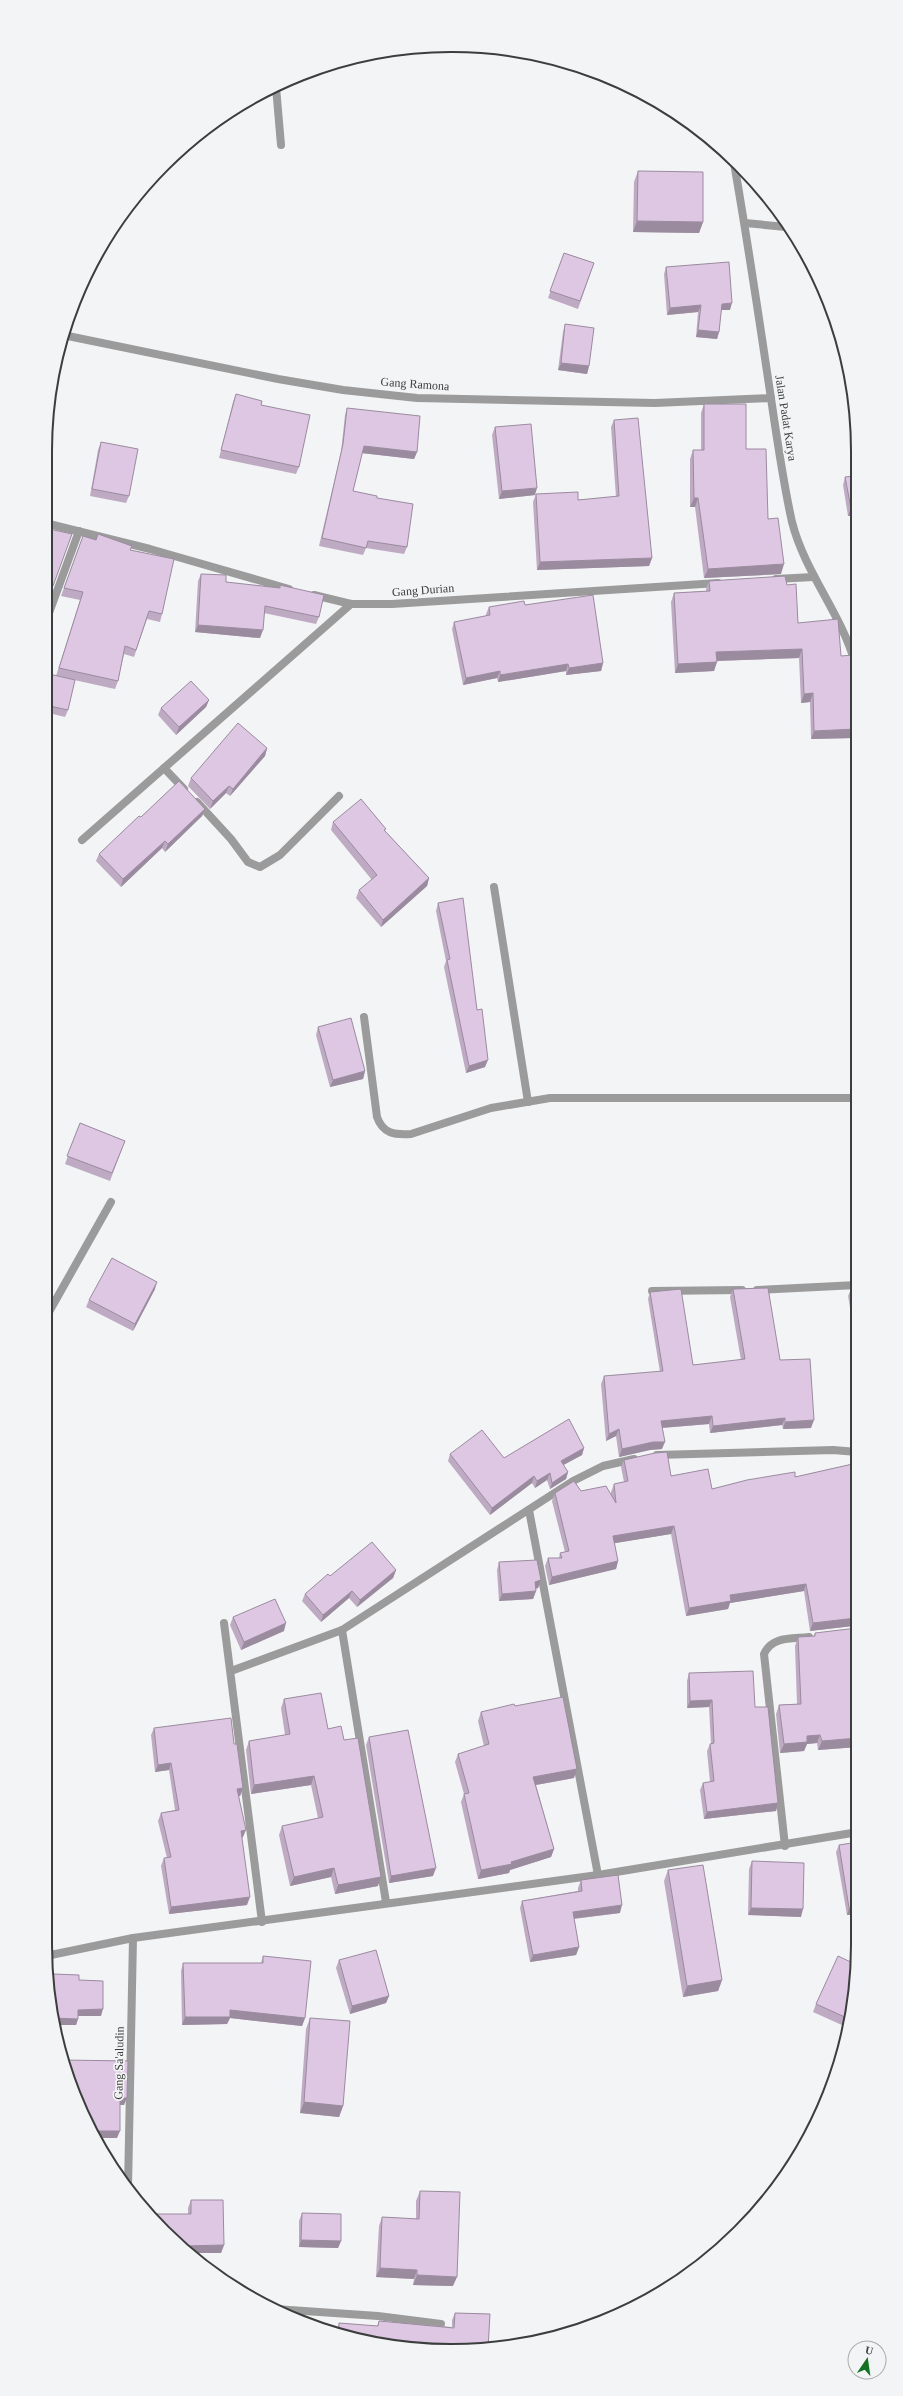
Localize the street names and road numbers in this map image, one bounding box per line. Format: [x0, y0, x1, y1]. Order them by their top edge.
street label: Jalan Padat Karya [772, 374, 800, 463]
street label: Gang Ramona [380, 375, 451, 393]
street label: Gang Durian [391, 581, 455, 599]
street label: Gang Sa'aludin [111, 2026, 127, 2100]

